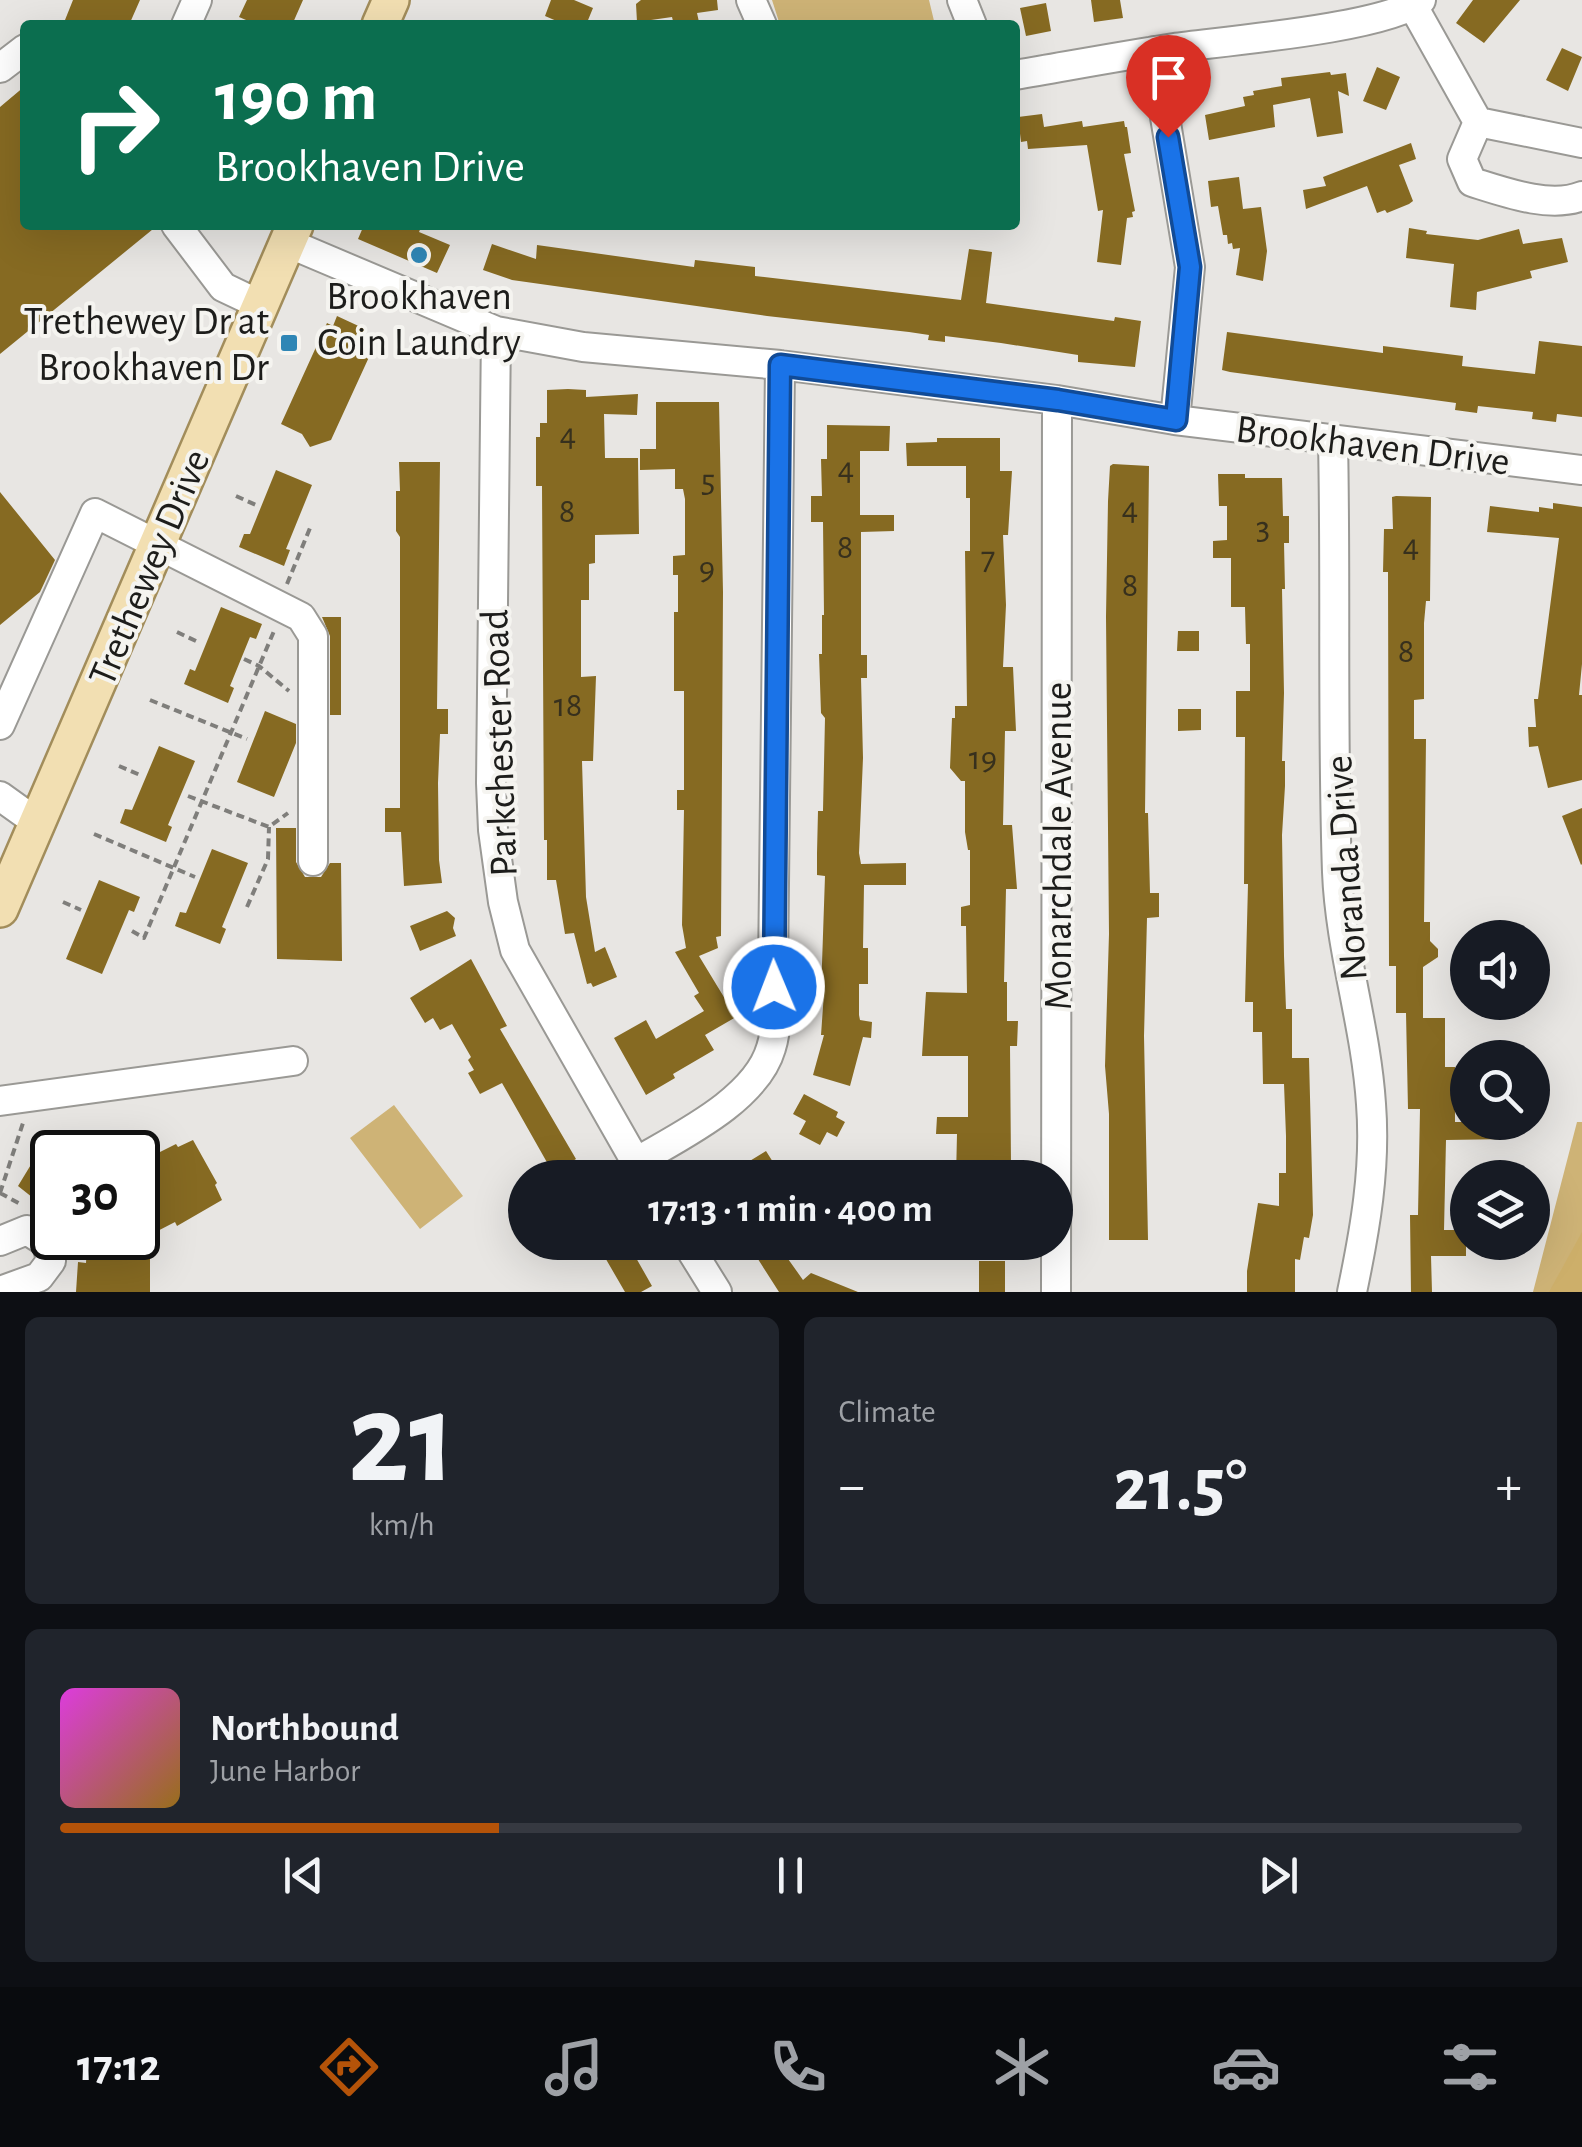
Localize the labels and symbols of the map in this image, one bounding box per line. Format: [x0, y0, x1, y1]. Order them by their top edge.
pin [1126, 35, 1211, 138]
marker: Brookhaven Coin Laundry [408, 244, 430, 266]
place label: Brookhaven Coin Laundry [317, 277, 521, 363]
place label: Trethewey Dr at Brookhaven Dr [24, 302, 269, 388]
marker: Trethewey Dr at Brookhaven Dr [278, 332, 300, 354]
street label: Brookhaven Drive [1234, 409, 1512, 483]
house number: 4 [560, 418, 576, 453]
street label: Trethewey Drive [82, 444, 218, 692]
house number: 4 [838, 452, 854, 487]
house number: 5 [701, 464, 715, 499]
house number: 4 [1122, 492, 1138, 527]
house number: 8 [559, 494, 575, 529]
house number: 3 [1256, 511, 1270, 546]
house number: 4 [1403, 529, 1419, 564]
house number: 8 [837, 530, 853, 565]
house number: 7 [981, 541, 995, 576]
house number: 9 [699, 551, 715, 586]
house number: 8 [1122, 568, 1138, 603]
street label: Parkchester Road [475, 609, 525, 877]
house number: 8 [1398, 634, 1414, 669]
street label: Monarchdale Avenue [1039, 682, 1079, 1010]
house number: 18 [554, 688, 582, 723]
house number: 19 [969, 741, 997, 776]
street label: Noranda Drive [1319, 754, 1375, 982]
position arrow [722, 935, 826, 1039]
speed limit sign: 30 [30, 1130, 160, 1260]

